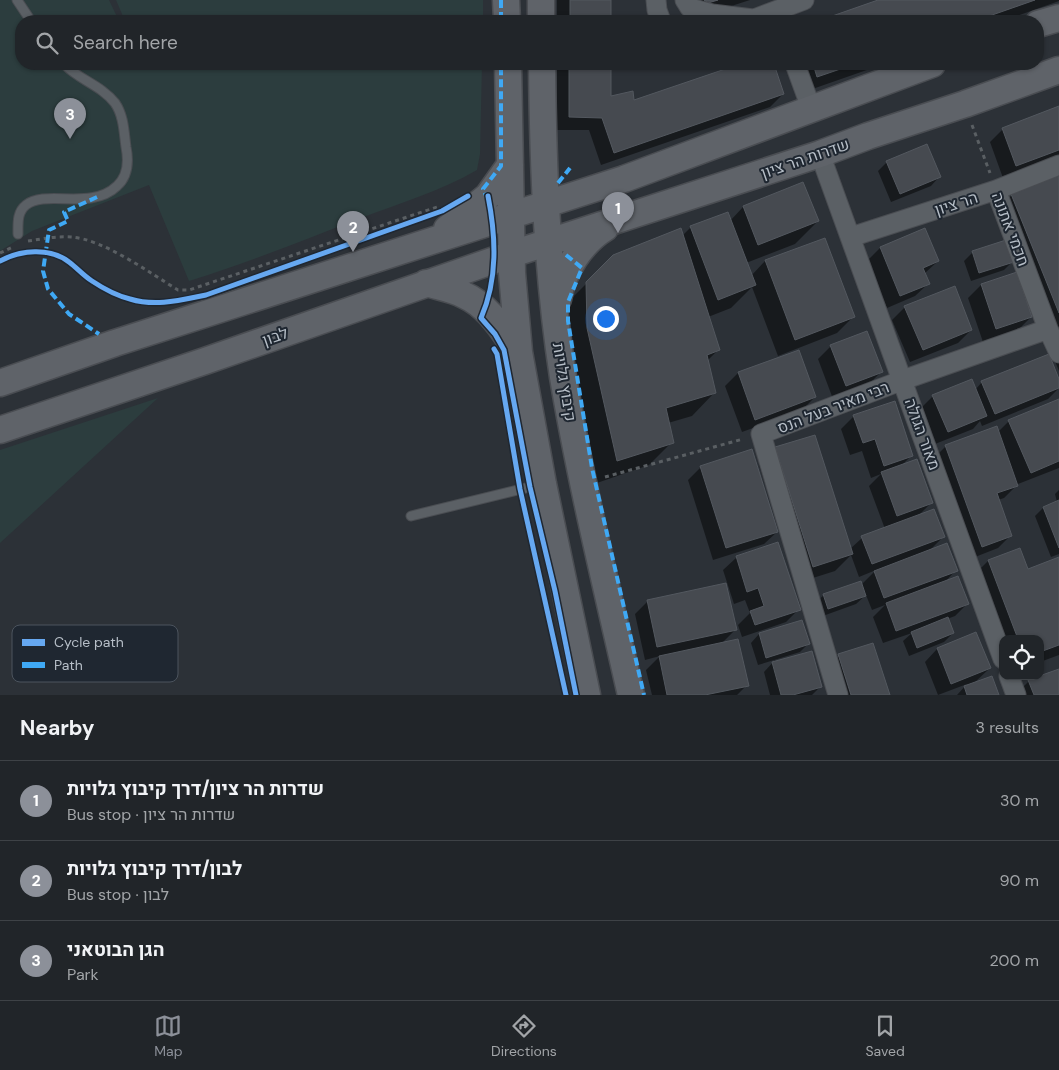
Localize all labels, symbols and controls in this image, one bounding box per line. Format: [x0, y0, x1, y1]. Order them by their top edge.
search box [15, 15, 1044, 70]
icon: search [33, 29, 61, 57]
text: Search here [73, 30, 178, 55]
pin: 3 [54, 98, 86, 139]
street label: שדרות הר ציון [758, 134, 852, 183]
street label: הר ציון [932, 187, 981, 220]
street label: חכמי אתונה [987, 189, 1034, 269]
pin: 1 [602, 192, 634, 233]
pin: 2 [337, 211, 369, 252]
your location [593, 306, 619, 332]
street label: לבון [259, 322, 291, 351]
street label: קיבוץ גלויות [548, 341, 581, 423]
street label: רבי מאיר בעל הנס [774, 376, 892, 438]
street label: מאור הגולה [900, 395, 945, 473]
legend [12, 625, 178, 682]
text: Cycle path [54, 633, 124, 651]
map controls [999, 635, 1044, 680]
button: locate [999, 635, 1044, 680]
text: Path [54, 656, 83, 674]
text: Nearby [20, 714, 94, 742]
text: 3 results [976, 717, 1039, 738]
text: שדרות הר ציון/דרך קיבוץ גלויות [67, 776, 324, 801]
text: 1 [33, 790, 39, 811]
text: 30 m [1000, 790, 1039, 811]
text: Bus stop · שדרות הר ציון [67, 804, 235, 825]
text: לבון/דרך קיבוץ גלויות [67, 856, 242, 881]
text: 2 [31, 870, 41, 891]
text: 90 m [999, 870, 1039, 891]
text: Bus stop · לבון [67, 884, 169, 905]
text: הגן הבוטאני [67, 937, 165, 962]
text: 3 [31, 950, 41, 971]
text: 200 m [990, 950, 1039, 971]
text: Park [67, 964, 99, 985]
tab: Map [154, 1012, 182, 1060]
tab: Directions [491, 1012, 557, 1060]
tab: Saved [865, 1012, 905, 1060]

